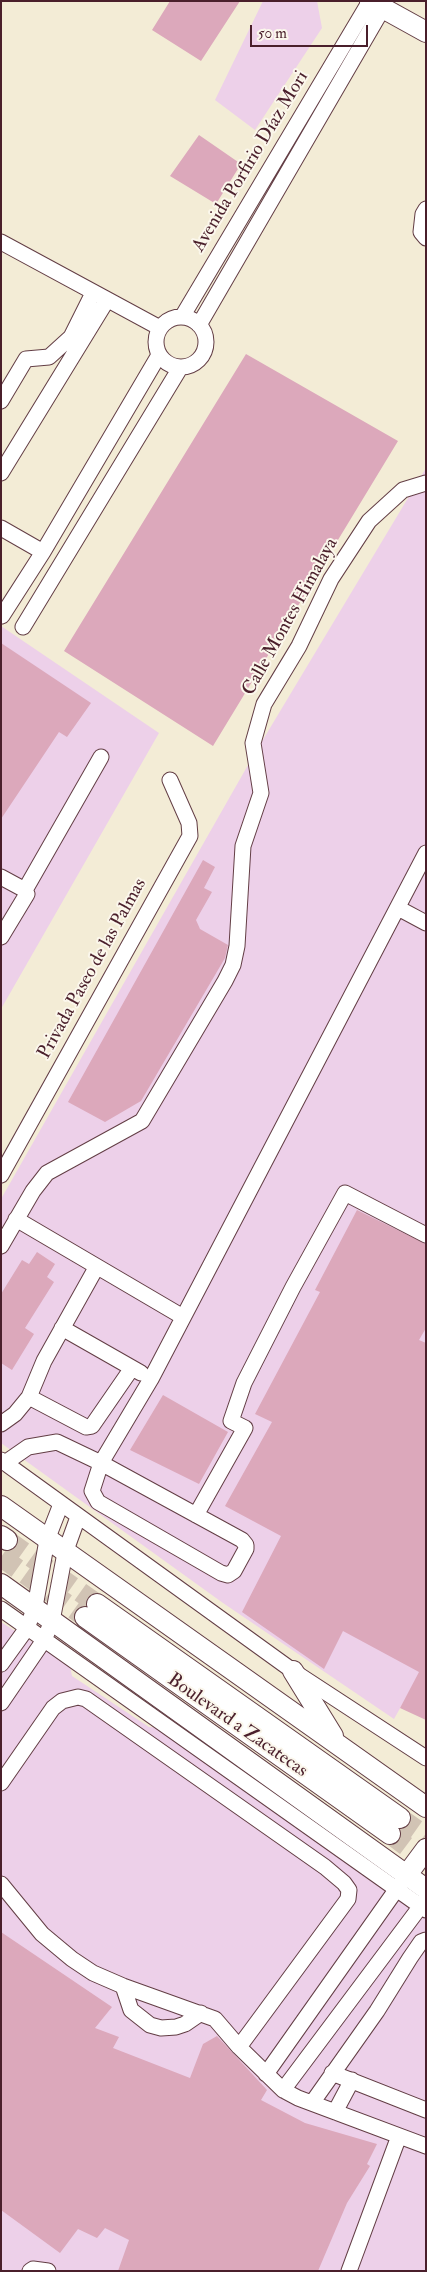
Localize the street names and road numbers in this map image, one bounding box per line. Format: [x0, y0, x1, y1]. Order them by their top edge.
street label: Avenida Porfirio Díaz Mori [188, 68, 314, 256]
street label: Calle Montes Himalaya [238, 534, 344, 700]
street label: Privada Paseo de las Palmas [34, 875, 152, 1063]
street label: Boulevard a Zacatecas [163, 1669, 311, 1783]

